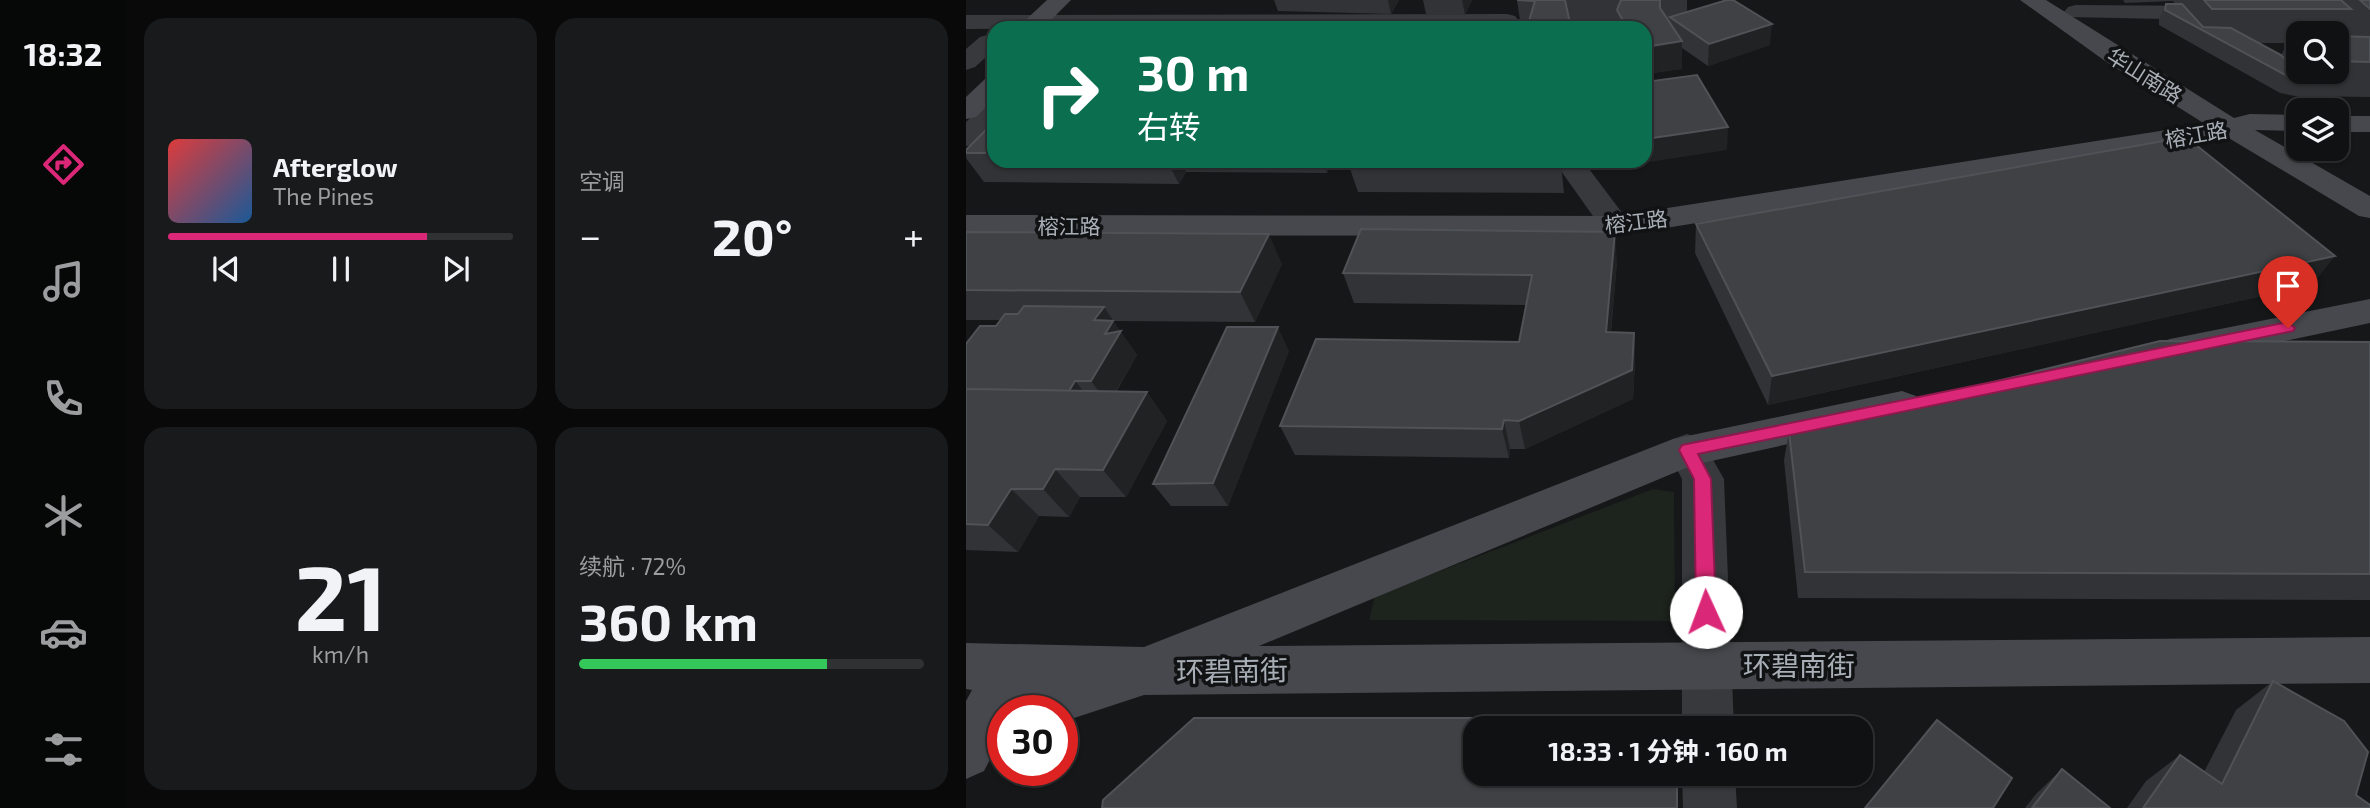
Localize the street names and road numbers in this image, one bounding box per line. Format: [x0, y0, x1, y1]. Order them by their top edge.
street label: 华山南路 [2103, 42, 2187, 108]
street label: 榕江路 [2163, 116, 2229, 152]
street label: 榕江路 [1603, 205, 1669, 237]
street label: 榕江路 [1038, 213, 1101, 238]
street label: 环碧南街 [1743, 648, 1855, 682]
street label: 环碧南街 [1176, 652, 1288, 688]

